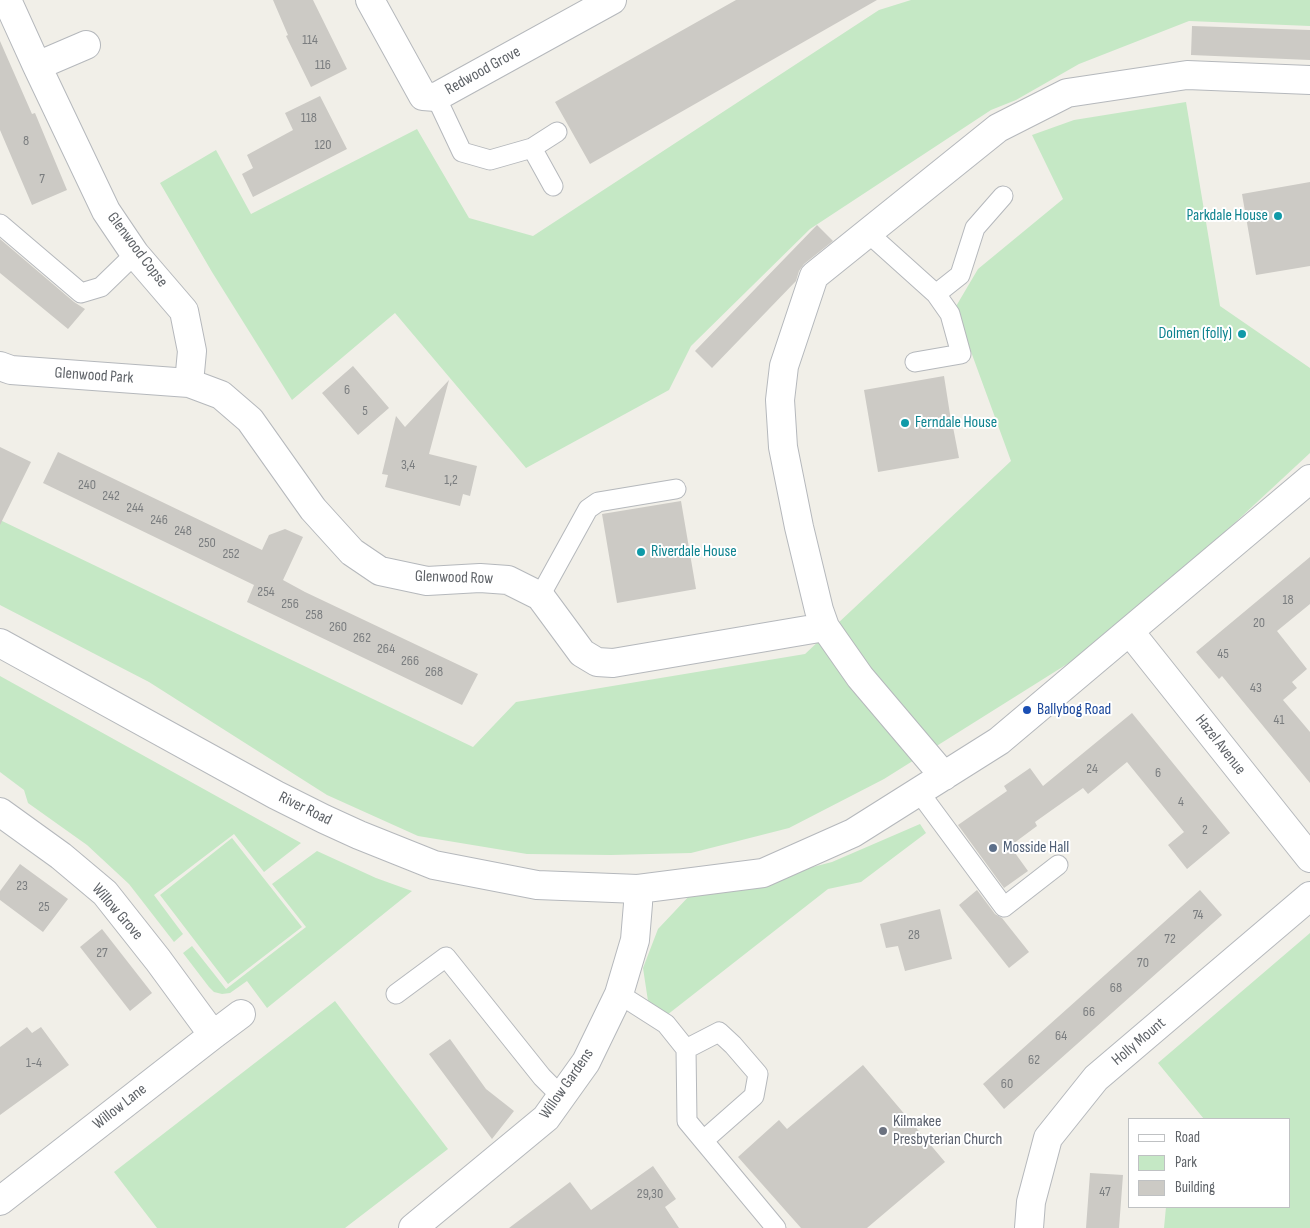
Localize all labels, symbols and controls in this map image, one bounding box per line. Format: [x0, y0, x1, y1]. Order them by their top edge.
house number: 114 [302, 32, 318, 48]
street label: Redwood Grove [442, 42, 524, 100]
house number: 116 [315, 57, 331, 73]
house number: 118 [301, 110, 317, 126]
house number: 8 [23, 133, 29, 149]
house number: 120 [314, 137, 332, 153]
house number: 7 [39, 171, 45, 187]
place label: Parkdale House [1186, 206, 1268, 226]
street label: Glenwood Copse [103, 209, 171, 291]
marker: Parkdale House [1272, 210, 1284, 222]
place label: Dolmen (folly) [1158, 324, 1232, 344]
marker: Dolmen (folly) [1236, 328, 1248, 340]
street label: Glenwood Park [54, 364, 134, 388]
house number: 6 [344, 382, 350, 398]
house number: 5 [362, 403, 368, 419]
place label: Ferndale House [915, 413, 997, 433]
marker: Ferndale House [899, 417, 911, 429]
house number: 3,4 [401, 457, 415, 473]
house number: 1,2 [444, 472, 458, 488]
house number: 240 [78, 477, 96, 493]
house number: 242 [102, 488, 120, 504]
house number: 244 [126, 500, 144, 516]
house number: 246 [150, 512, 168, 528]
house number: 248 [174, 523, 192, 539]
house number: 250 [198, 535, 216, 551]
place label: Riverdale House [651, 542, 737, 562]
house number: 252 [222, 546, 240, 562]
marker: Riverdale House [635, 546, 647, 558]
street label: Glenwood Row [414, 567, 494, 589]
house number: 254 [257, 584, 275, 600]
house number: 18 [1282, 592, 1294, 608]
house number: 256 [281, 596, 299, 612]
house number: 258 [305, 607, 323, 623]
house number: 20 [1253, 615, 1265, 631]
house number: 260 [329, 619, 347, 635]
house number: 262 [353, 630, 371, 646]
house number: 264 [377, 641, 395, 657]
house number: 45 [1217, 646, 1229, 662]
house number: 266 [401, 653, 419, 669]
house number: 268 [425, 664, 443, 680]
house number: 43 [1250, 680, 1262, 696]
place label: Ballybog Road [1037, 700, 1111, 720]
marker: Ballybog Road [1021, 704, 1033, 716]
street label: Hazel Avenue [1191, 711, 1249, 779]
house number: 41 [1274, 712, 1284, 728]
house number: 24 [1086, 761, 1098, 777]
house number: 6 [1155, 765, 1161, 781]
street label: River Road [275, 788, 335, 830]
house number: 4 [1178, 794, 1184, 810]
house number: 2 [1202, 822, 1208, 838]
place label: Mosside Hall [1003, 838, 1069, 858]
marker: Mosside Hall [987, 842, 999, 854]
house number: 23 [16, 878, 28, 894]
street label: Willow Grove [87, 880, 147, 944]
house number: 25 [38, 899, 50, 915]
house number: 74 [1193, 907, 1203, 923]
house number: 28 [908, 927, 920, 943]
house number: 72 [1164, 931, 1176, 947]
house number: 27 [96, 945, 108, 961]
house number: 70 [1137, 955, 1149, 971]
house number: 68 [1110, 980, 1122, 996]
house number: 66 [1083, 1004, 1095, 1020]
street label: Holly Mount [1108, 1014, 1170, 1070]
house number: 64 [1055, 1028, 1067, 1044]
street label: Willow Gardens [536, 1045, 598, 1123]
house number: 62 [1028, 1052, 1040, 1068]
house number: 1-4 [26, 1055, 42, 1071]
house number: 60 [1001, 1076, 1013, 1092]
street label: Willow Lane [89, 1080, 151, 1134]
place label: Kilmakee Presbyterian Church [893, 1112, 1002, 1150]
legend [1128, 1118, 1290, 1208]
marker: Kilmakee Presbyterian Church [877, 1125, 889, 1137]
text: Road [1175, 1128, 1200, 1147]
text: Park [1175, 1153, 1197, 1172]
text: Building [1175, 1178, 1215, 1197]
house number: 47 [1099, 1184, 1111, 1200]
house number: 29,30 [637, 1186, 663, 1202]

